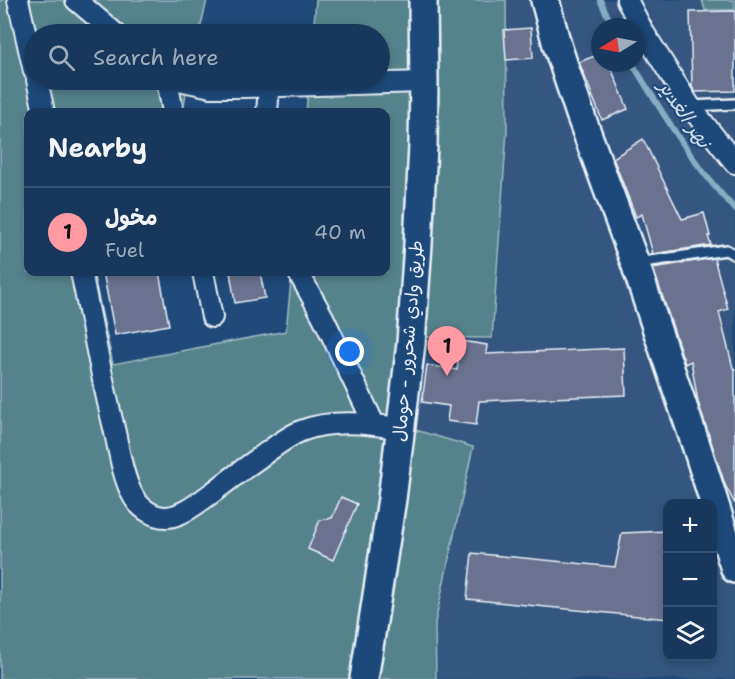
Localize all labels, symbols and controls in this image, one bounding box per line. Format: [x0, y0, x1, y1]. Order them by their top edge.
north arrow [591, 18, 645, 72]
search box [24, 24, 390, 90]
icon: search [45, 41, 78, 74]
text: Search here [93, 43, 219, 72]
water label: نهر الغدير [651, 73, 718, 155]
text: Nearby [48, 130, 147, 165]
text: مخول [105, 203, 157, 232]
text: 1 [63, 219, 72, 245]
text: 40 m [314, 219, 366, 245]
text: Fuel [105, 237, 144, 263]
street label: طريق وادي شحرور - حومال [387, 239, 430, 443]
pin: 1 [428, 326, 466, 376]
your location [335, 337, 364, 366]
map controls [663, 499, 717, 661]
button: + [663, 499, 717, 553]
button: − [663, 553, 717, 607]
button: layers [663, 607, 717, 661]

